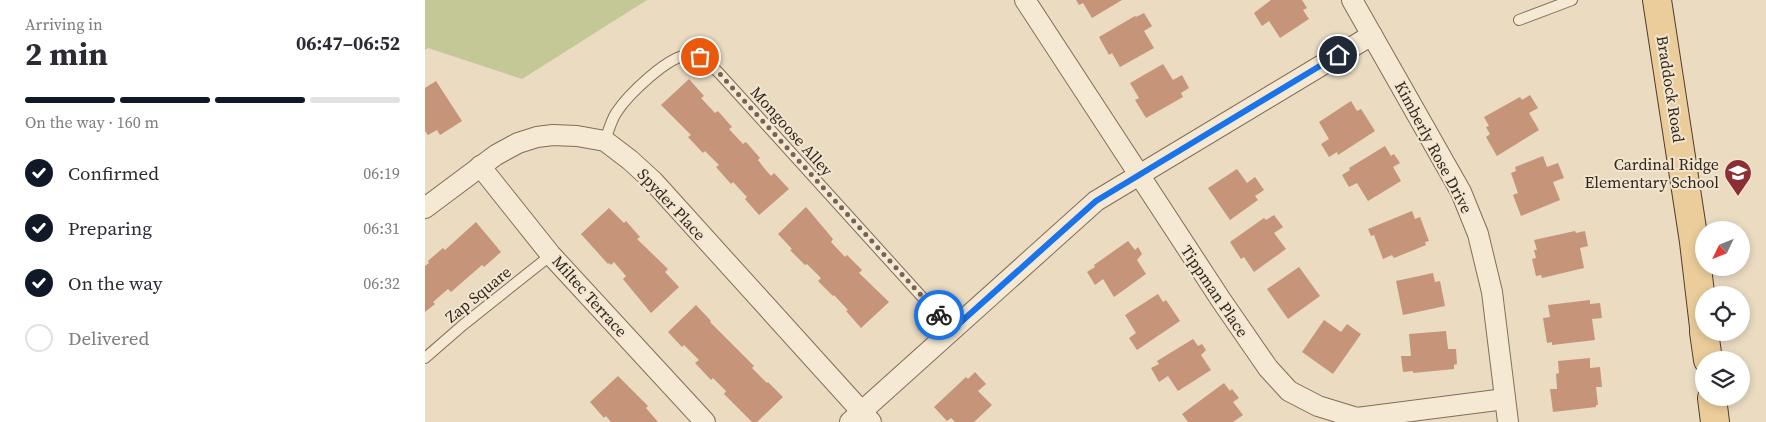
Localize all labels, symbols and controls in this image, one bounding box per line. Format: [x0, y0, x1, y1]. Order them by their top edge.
text: Arriving in [25, 13, 103, 35]
text: 06:47–06:52 [296, 30, 400, 56]
text: 2 min [25, 32, 108, 76]
pin [1317, 34, 1359, 76]
street label: Braddock Road [1652, 34, 1690, 144]
pin [679, 36, 721, 78]
icon: home [1324, 41, 1352, 69]
icon: bag [686, 43, 714, 71]
street label: Kimberly Rose Drive [1390, 77, 1478, 217]
street label: Mongoose Alley [746, 81, 839, 181]
text: On the way · 160 m [25, 111, 159, 133]
place label: Cardinal Ridge Elementary School [1585, 153, 1719, 193]
school or university icon: Cardinal Ridge Elementary School [1723, 158, 1753, 197]
icon: check [25, 159, 53, 187]
text: Confirmed [68, 160, 159, 186]
text: 06:19 [363, 162, 400, 184]
street label: Spyder Place [633, 163, 711, 245]
icon: check [25, 214, 53, 242]
text: Preparing [68, 215, 152, 241]
text: 06:31 [363, 217, 400, 239]
north arrow [1695, 221, 1750, 276]
map controls [1695, 221, 1750, 406]
street label: Tippman Place [1176, 241, 1254, 341]
street label: Miltec Terrace [547, 250, 633, 342]
street label: Zap Square [440, 261, 516, 327]
icon: check [25, 269, 53, 297]
text: On the way [68, 270, 163, 296]
text: 06:32 [363, 272, 400, 294]
button: locate [1695, 286, 1750, 341]
courier [914, 290, 964, 340]
icon: bike [925, 301, 953, 329]
text: Delivered [68, 325, 149, 351]
button: layers [1695, 351, 1750, 406]

